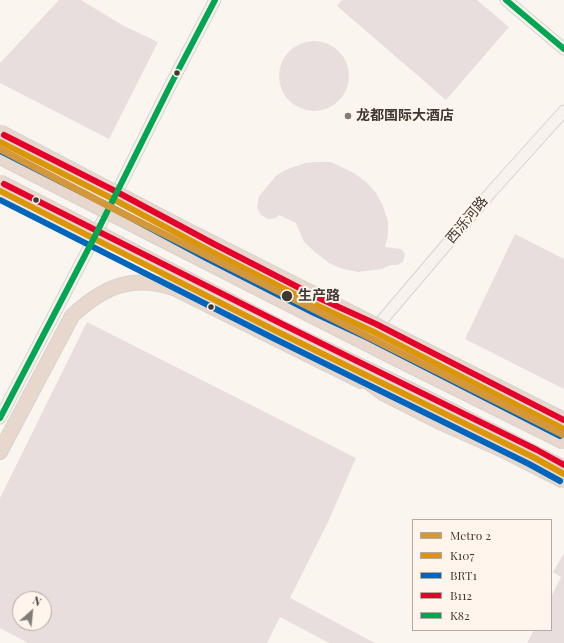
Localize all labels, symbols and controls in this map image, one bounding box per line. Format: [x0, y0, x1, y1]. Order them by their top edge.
unlabelled marker [172, 68, 182, 78]
place label: 龙都国际大酒店 [356, 108, 454, 124]
marker: 龙都国际大酒店 [343, 111, 353, 121]
street label: 西泺河路 [443, 193, 491, 247]
unlabelled marker [31, 195, 41, 205]
place label: 生产路 [298, 288, 340, 304]
marker: 生产路 [280, 289, 294, 303]
unlabelled marker [206, 302, 216, 312]
legend [412, 519, 552, 631]
text: Metro 2 [450, 527, 491, 543]
text: K107 [450, 547, 474, 563]
text: BRT1 [450, 567, 477, 583]
text: B112 [450, 587, 472, 603]
north arrow [12, 591, 52, 631]
text: N [30, 592, 44, 609]
text: K82 [450, 607, 470, 623]

